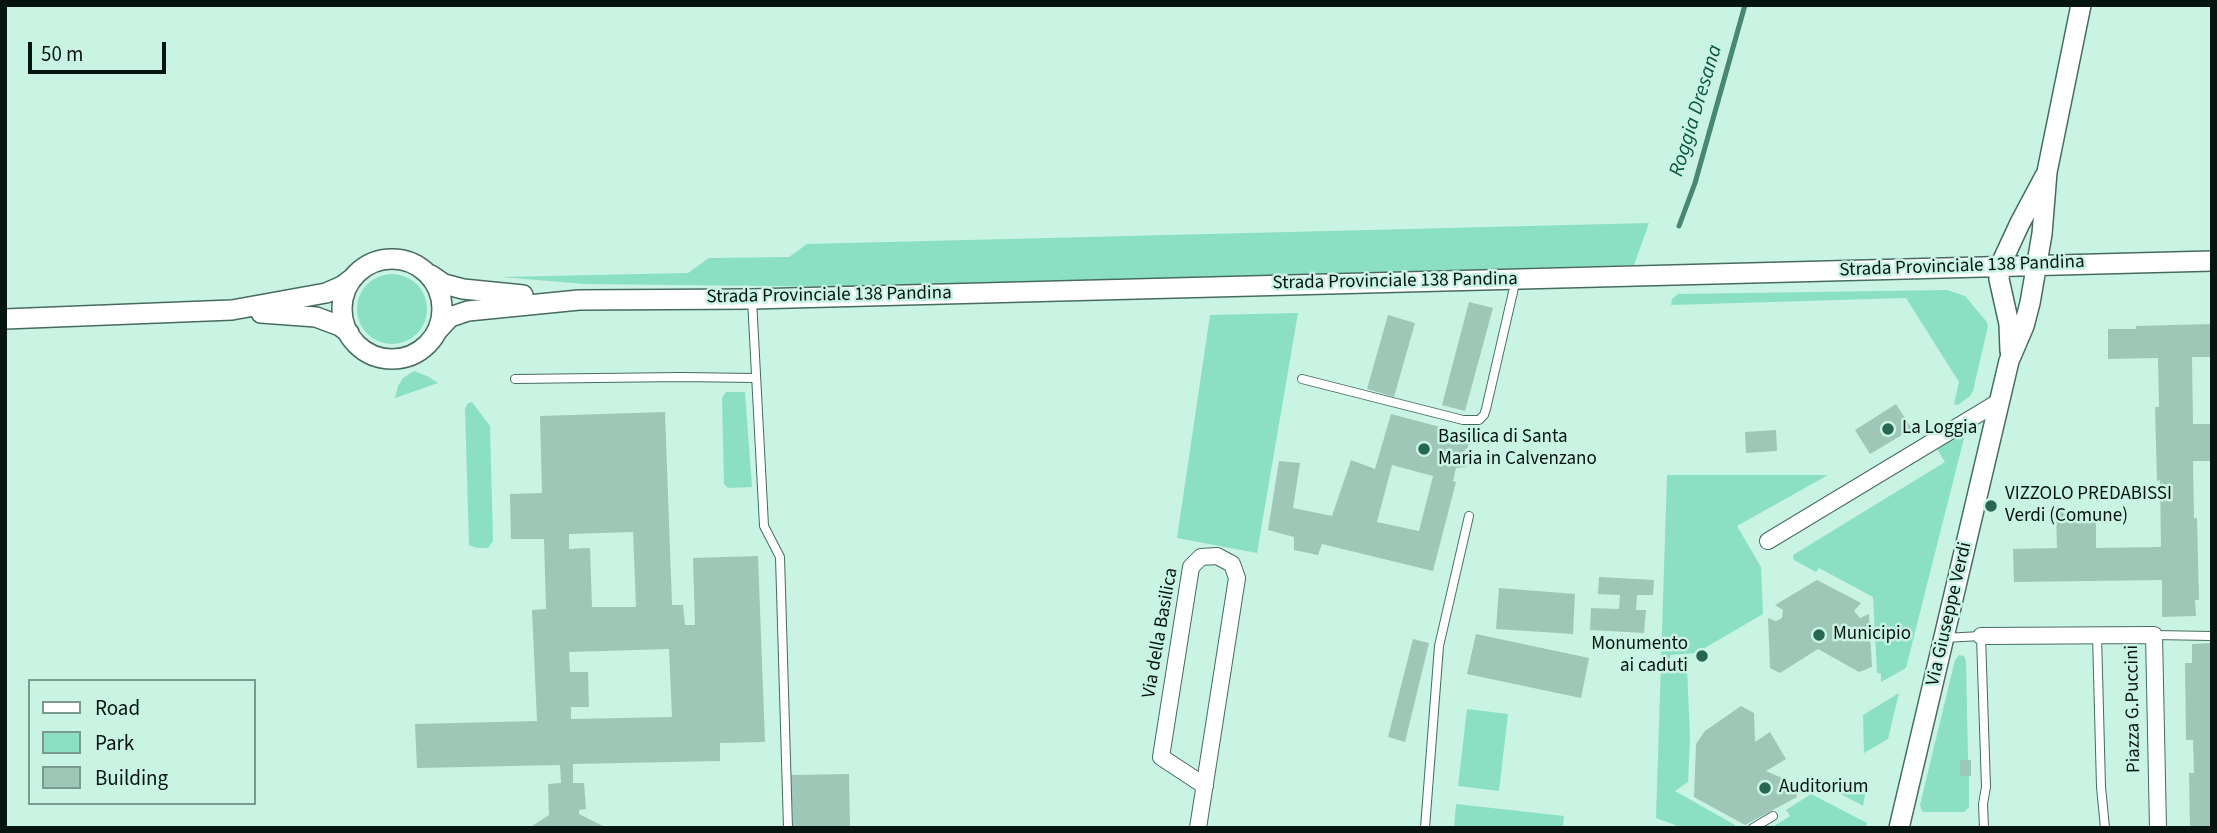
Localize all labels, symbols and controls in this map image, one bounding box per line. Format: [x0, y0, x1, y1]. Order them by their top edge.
scale bar [32, 28, 170, 72]
text: 50 m [41, 39, 83, 69]
water label: Roggia Dresana [1665, 42, 1729, 180]
street label: Strada Provinciale 138 Pandina [1839, 251, 2085, 283]
street label: Strada Provinciale 138 Pandina [1272, 268, 1518, 296]
street label: Strada Provinciale 138 Pandina [706, 282, 952, 310]
place label: La Loggia [1902, 418, 1977, 440]
marker: La Loggia [1880, 421, 1896, 437]
place label: Basilica di Santa Maria in Calvenzano [1438, 427, 1597, 471]
marker: Basilica di Santa Maria in Calvenzano [1416, 441, 1432, 457]
place label: VIZZOLO PREDABISSI Verdi (Comune) [2005, 484, 2172, 528]
marker: VIZZOLO PREDABISSI Verdi (Comune) [1983, 498, 1999, 514]
street label: Via Giuseppe Verdi [1922, 540, 1978, 688]
street label: Via della Basilica [1138, 566, 1184, 700]
place label: Municipio [1833, 624, 1911, 646]
marker: Municipio [1811, 627, 1827, 643]
place label: Monumento ai caduti [1591, 634, 1688, 678]
street label: Piazza G.Puccini [2121, 645, 2147, 773]
marker: Monumento ai caduti [1694, 648, 1710, 664]
legend [28, 679, 256, 805]
text: Road [95, 693, 140, 723]
text: Park [95, 728, 134, 758]
text: Building [95, 763, 168, 793]
place label: Auditorium [1779, 777, 1869, 799]
marker: Auditorium [1757, 780, 1773, 796]

